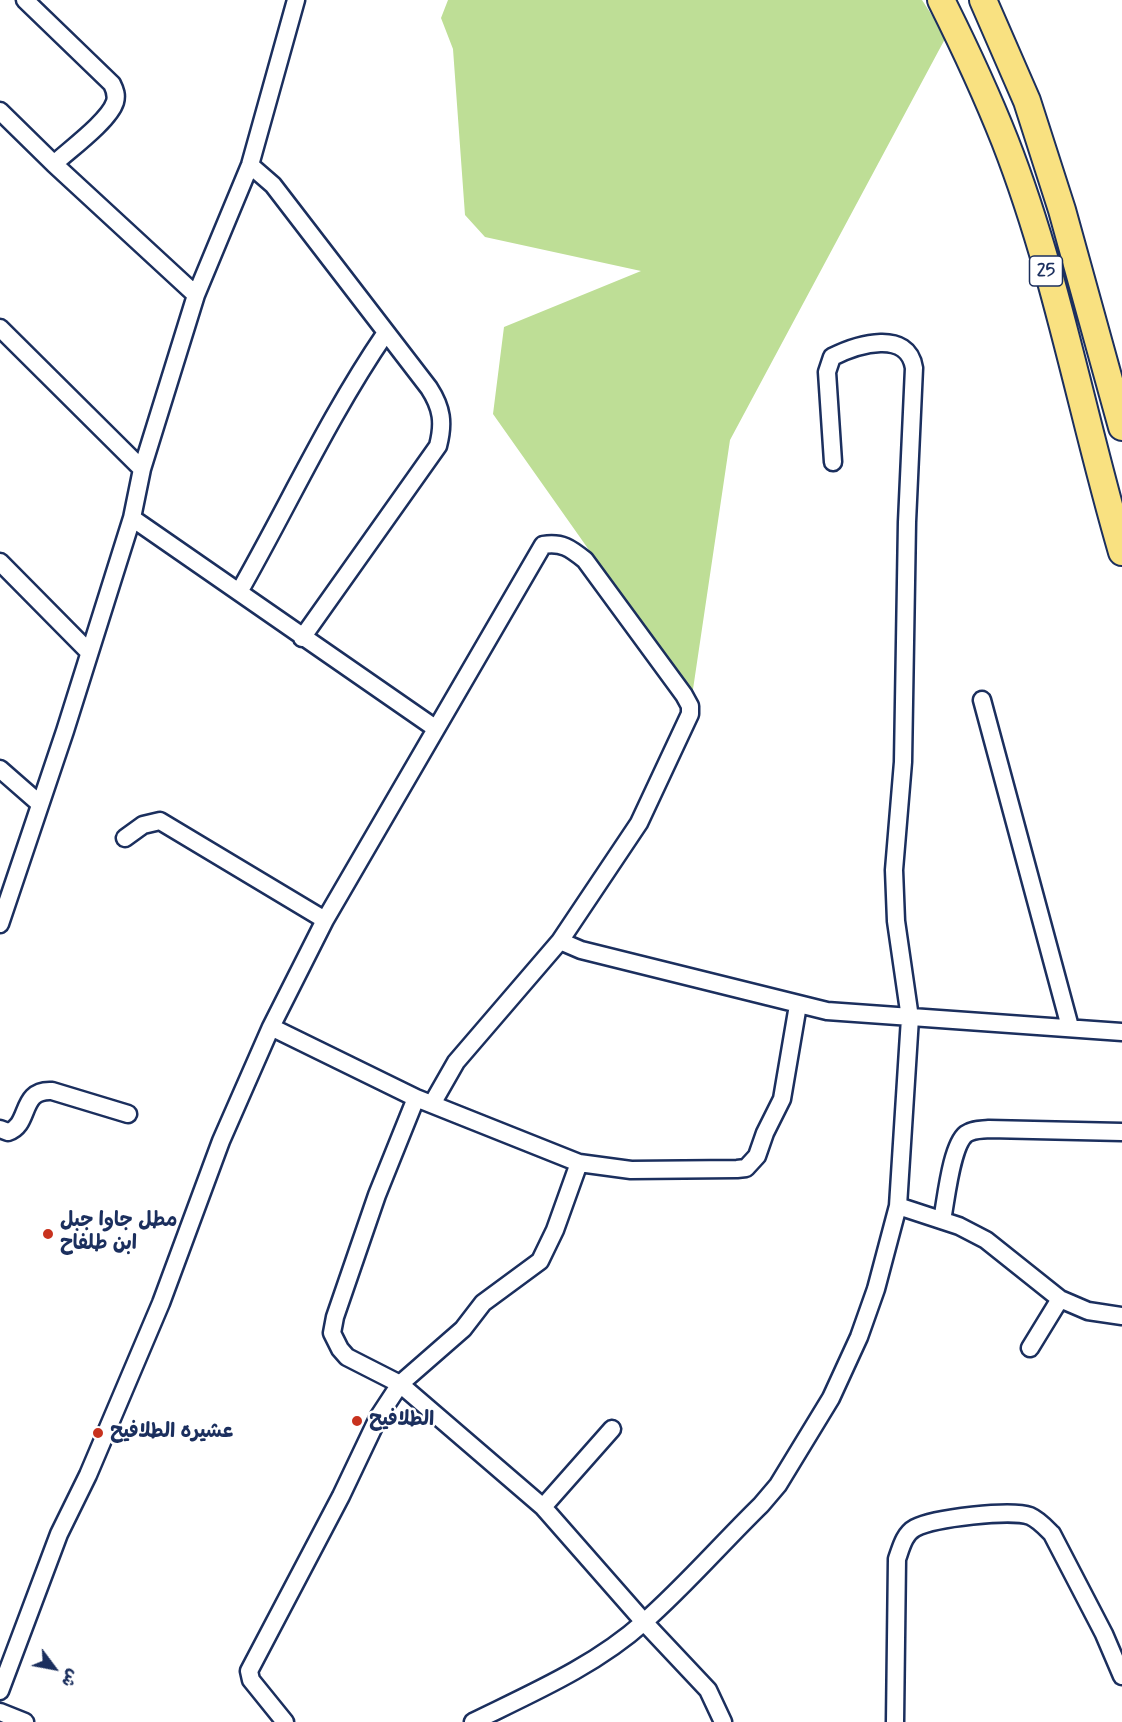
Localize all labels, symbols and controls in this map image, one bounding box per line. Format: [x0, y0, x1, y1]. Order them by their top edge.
road number: 25 [1030, 256, 1062, 286]
place label: مطل جاوا جبل ابن طلفاح [60, 1210, 177, 1257]
marker: مطل جاوا جبل ابن طلفاح [41, 1227, 55, 1241]
place label: الطلافيح [369, 1409, 434, 1433]
marker: الطلافيح [350, 1414, 364, 1428]
place label: عشيره الطلافيح [110, 1421, 233, 1445]
marker: عشيره الطلافيح [91, 1426, 105, 1440]
north arrow [24, 1638, 84, 1698]
text: ش [56, 1665, 83, 1691]

